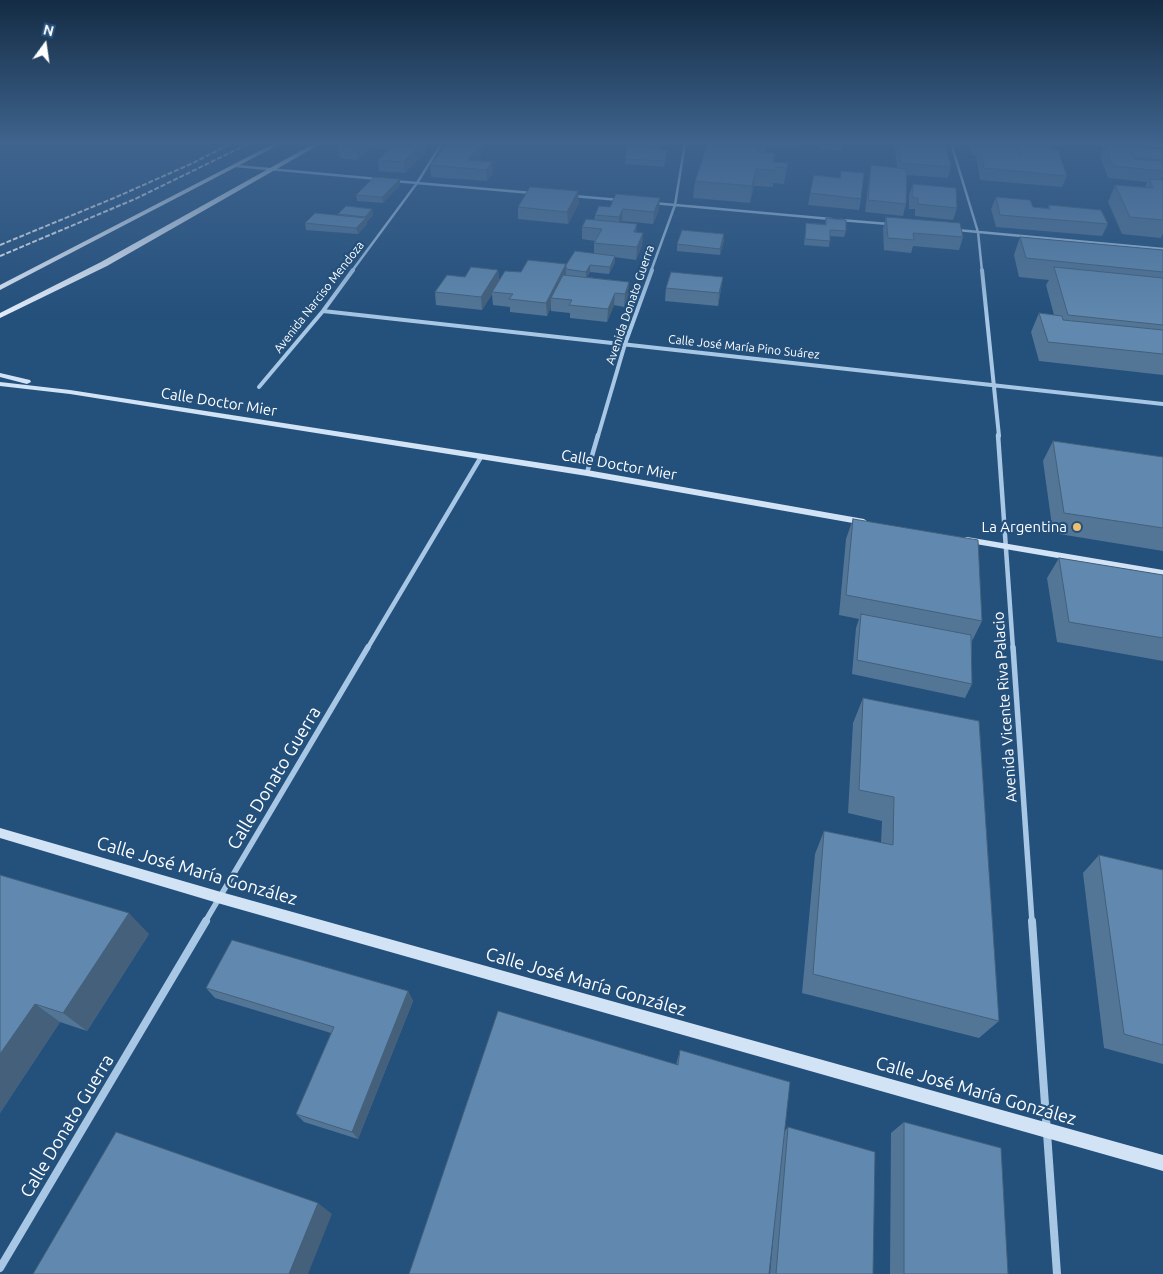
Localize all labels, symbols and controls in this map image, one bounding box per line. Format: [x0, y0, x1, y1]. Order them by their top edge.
north arrow [20, 20, 70, 70]
text: N [42, 21, 56, 39]
street label: Avenida Narciso Mendoza [271, 238, 367, 356]
street label: Avenida Donato Guerra [603, 243, 657, 367]
street label: Calle José María Pino Suárez [667, 332, 821, 362]
street label: Calle Doctor Mier [160, 384, 278, 420]
street label: Calle Doctor Mier [560, 446, 678, 484]
place label: La Argentina [982, 518, 1067, 536]
marker: La Argentina [1071, 521, 1083, 533]
street label: Avenida Vicente Riva Palacio [989, 611, 1021, 803]
street label: Calle Donato Guerra [223, 702, 325, 854]
street label: Calle José María González [94, 832, 300, 910]
street label: Calle José María González [483, 943, 689, 1021]
street label: Calle Donato Guerra [16, 1050, 118, 1202]
street label: Calle José María González [873, 1052, 1079, 1130]

